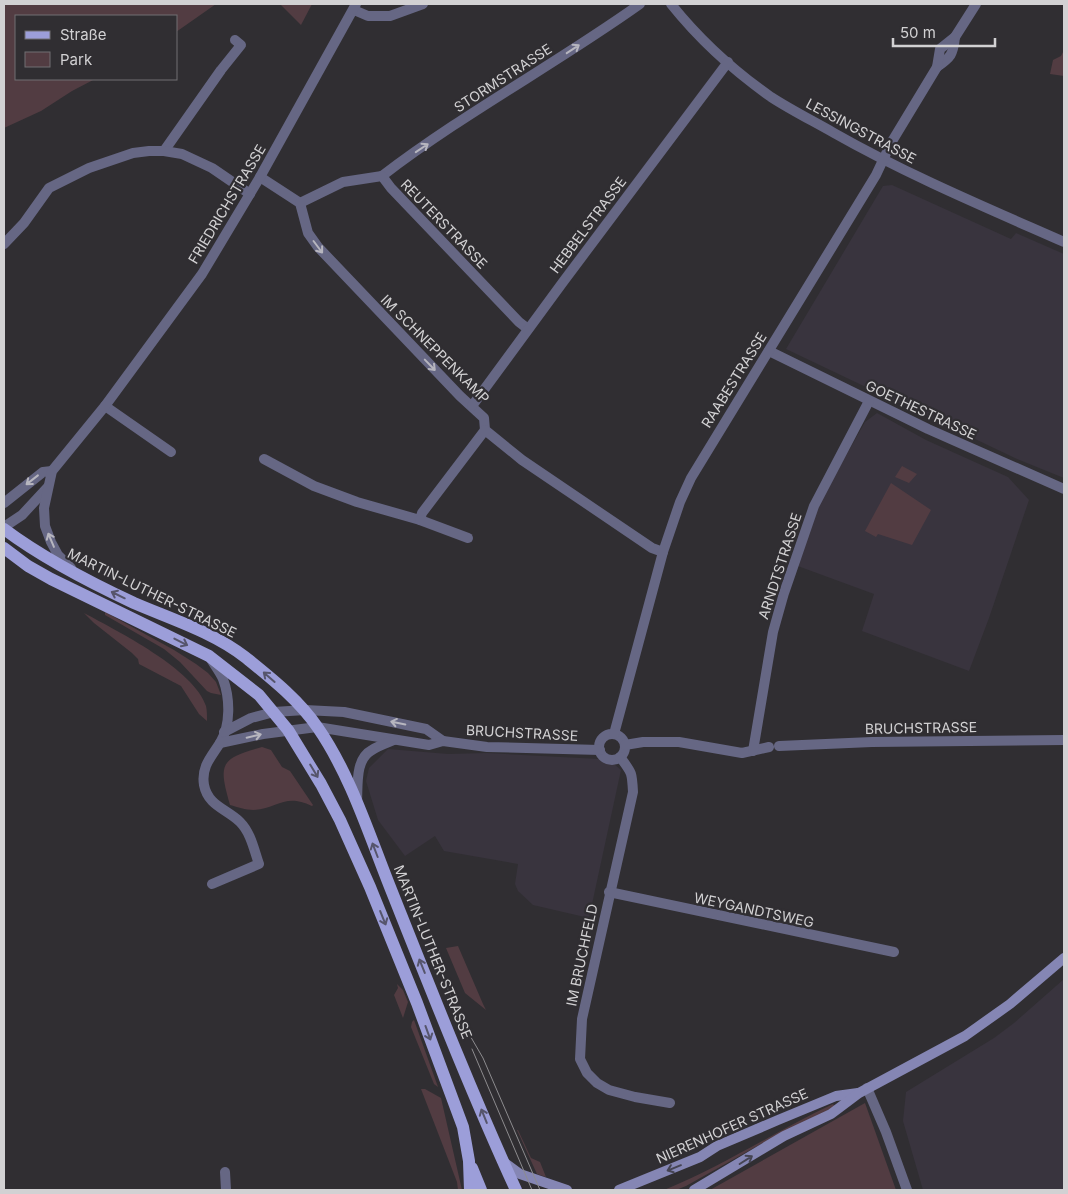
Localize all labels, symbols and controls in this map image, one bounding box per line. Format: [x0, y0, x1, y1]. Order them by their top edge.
legend [15, 15, 178, 80]
scale bar [893, 15, 996, 47]
text: 50 m [900, 23, 936, 42]
text: Straße [60, 25, 107, 44]
street label: STORMSTRASSE [451, 40, 555, 115]
one-way arrow [565, 44, 579, 54]
text: Park [60, 50, 93, 69]
street label: LESSINGSTRASSE [803, 94, 919, 167]
street label: FRIEDRICHSTRASSE [184, 141, 269, 266]
one-way arrow [415, 143, 429, 153]
street label: HEBBELSTRASSE [546, 173, 629, 276]
street label: REUTERSTRASSE [397, 176, 491, 272]
one-way arrow [313, 240, 324, 253]
street label: IM SCHNEPPENKAMP [378, 291, 493, 406]
street label: RAABESTRASSE [697, 329, 770, 431]
one-way arrow [424, 359, 436, 371]
street label: GOETHESTRASSE [863, 376, 979, 443]
one-way arrow [26, 475, 39, 486]
street label: ARNDTSTRASSE [754, 510, 805, 621]
one-way arrow [46, 533, 55, 548]
street label: MARTIN-LUTHER-STRASSE [65, 544, 239, 641]
one-way arrow [110, 589, 125, 599]
one-way arrow [173, 638, 188, 647]
one-way arrow [262, 672, 275, 683]
one-way arrow [390, 718, 406, 728]
street label: BRUCHSTRASSE [865, 718, 977, 737]
street label: BRUCHSTRASSE [466, 721, 579, 744]
one-way arrow [245, 731, 261, 740]
one-way arrow [309, 764, 319, 778]
one-way arrow [370, 843, 380, 858]
street label: MARTIN-LUTHER-STRASSE [391, 862, 476, 1041]
street label: WEYGANDTSWEG [693, 889, 816, 931]
street label: IM BRUCHFELD [562, 902, 601, 1008]
one-way arrow [379, 910, 388, 925]
one-way arrow [417, 959, 426, 974]
one-way arrow [424, 1025, 433, 1040]
street label: NIERENHOFER STRASSE [653, 1084, 810, 1167]
one-way arrow [479, 1109, 488, 1124]
one-way arrow [739, 1154, 753, 1164]
one-way arrow [667, 1164, 682, 1173]

